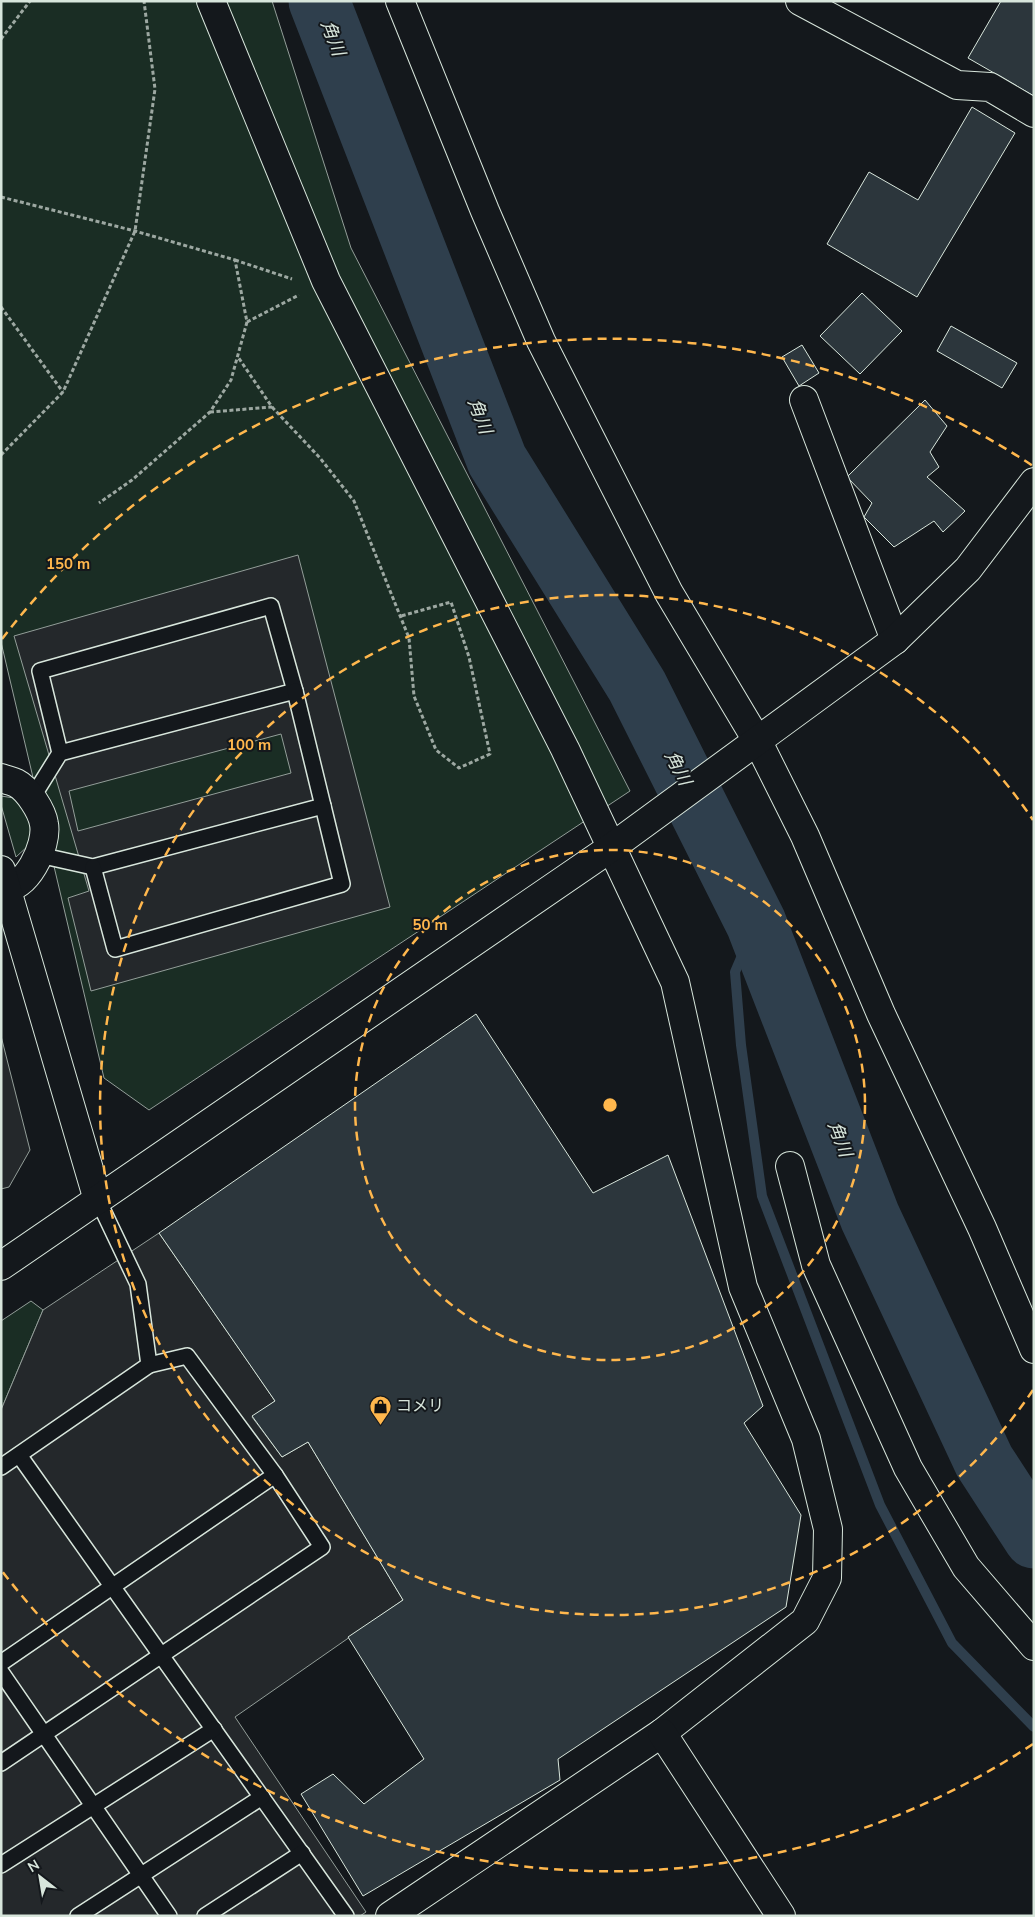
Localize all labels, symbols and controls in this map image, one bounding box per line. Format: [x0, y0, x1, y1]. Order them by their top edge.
water label: 角川 [315, 17, 351, 61]
water label: 角川 [462, 395, 498, 439]
text: 150 m [46, 554, 90, 574]
text: 100 m [227, 735, 271, 755]
water label: 角川 [659, 747, 698, 791]
text: 50 m [412, 915, 448, 935]
centre of rings [601, 1096, 619, 1114]
water label: 角川 [822, 1118, 858, 1162]
shop icon: コメリ [368, 1394, 392, 1425]
place label: コメリ [396, 1395, 444, 1417]
north arrow [15, 1852, 65, 1902]
text: N [24, 1855, 43, 1877]

